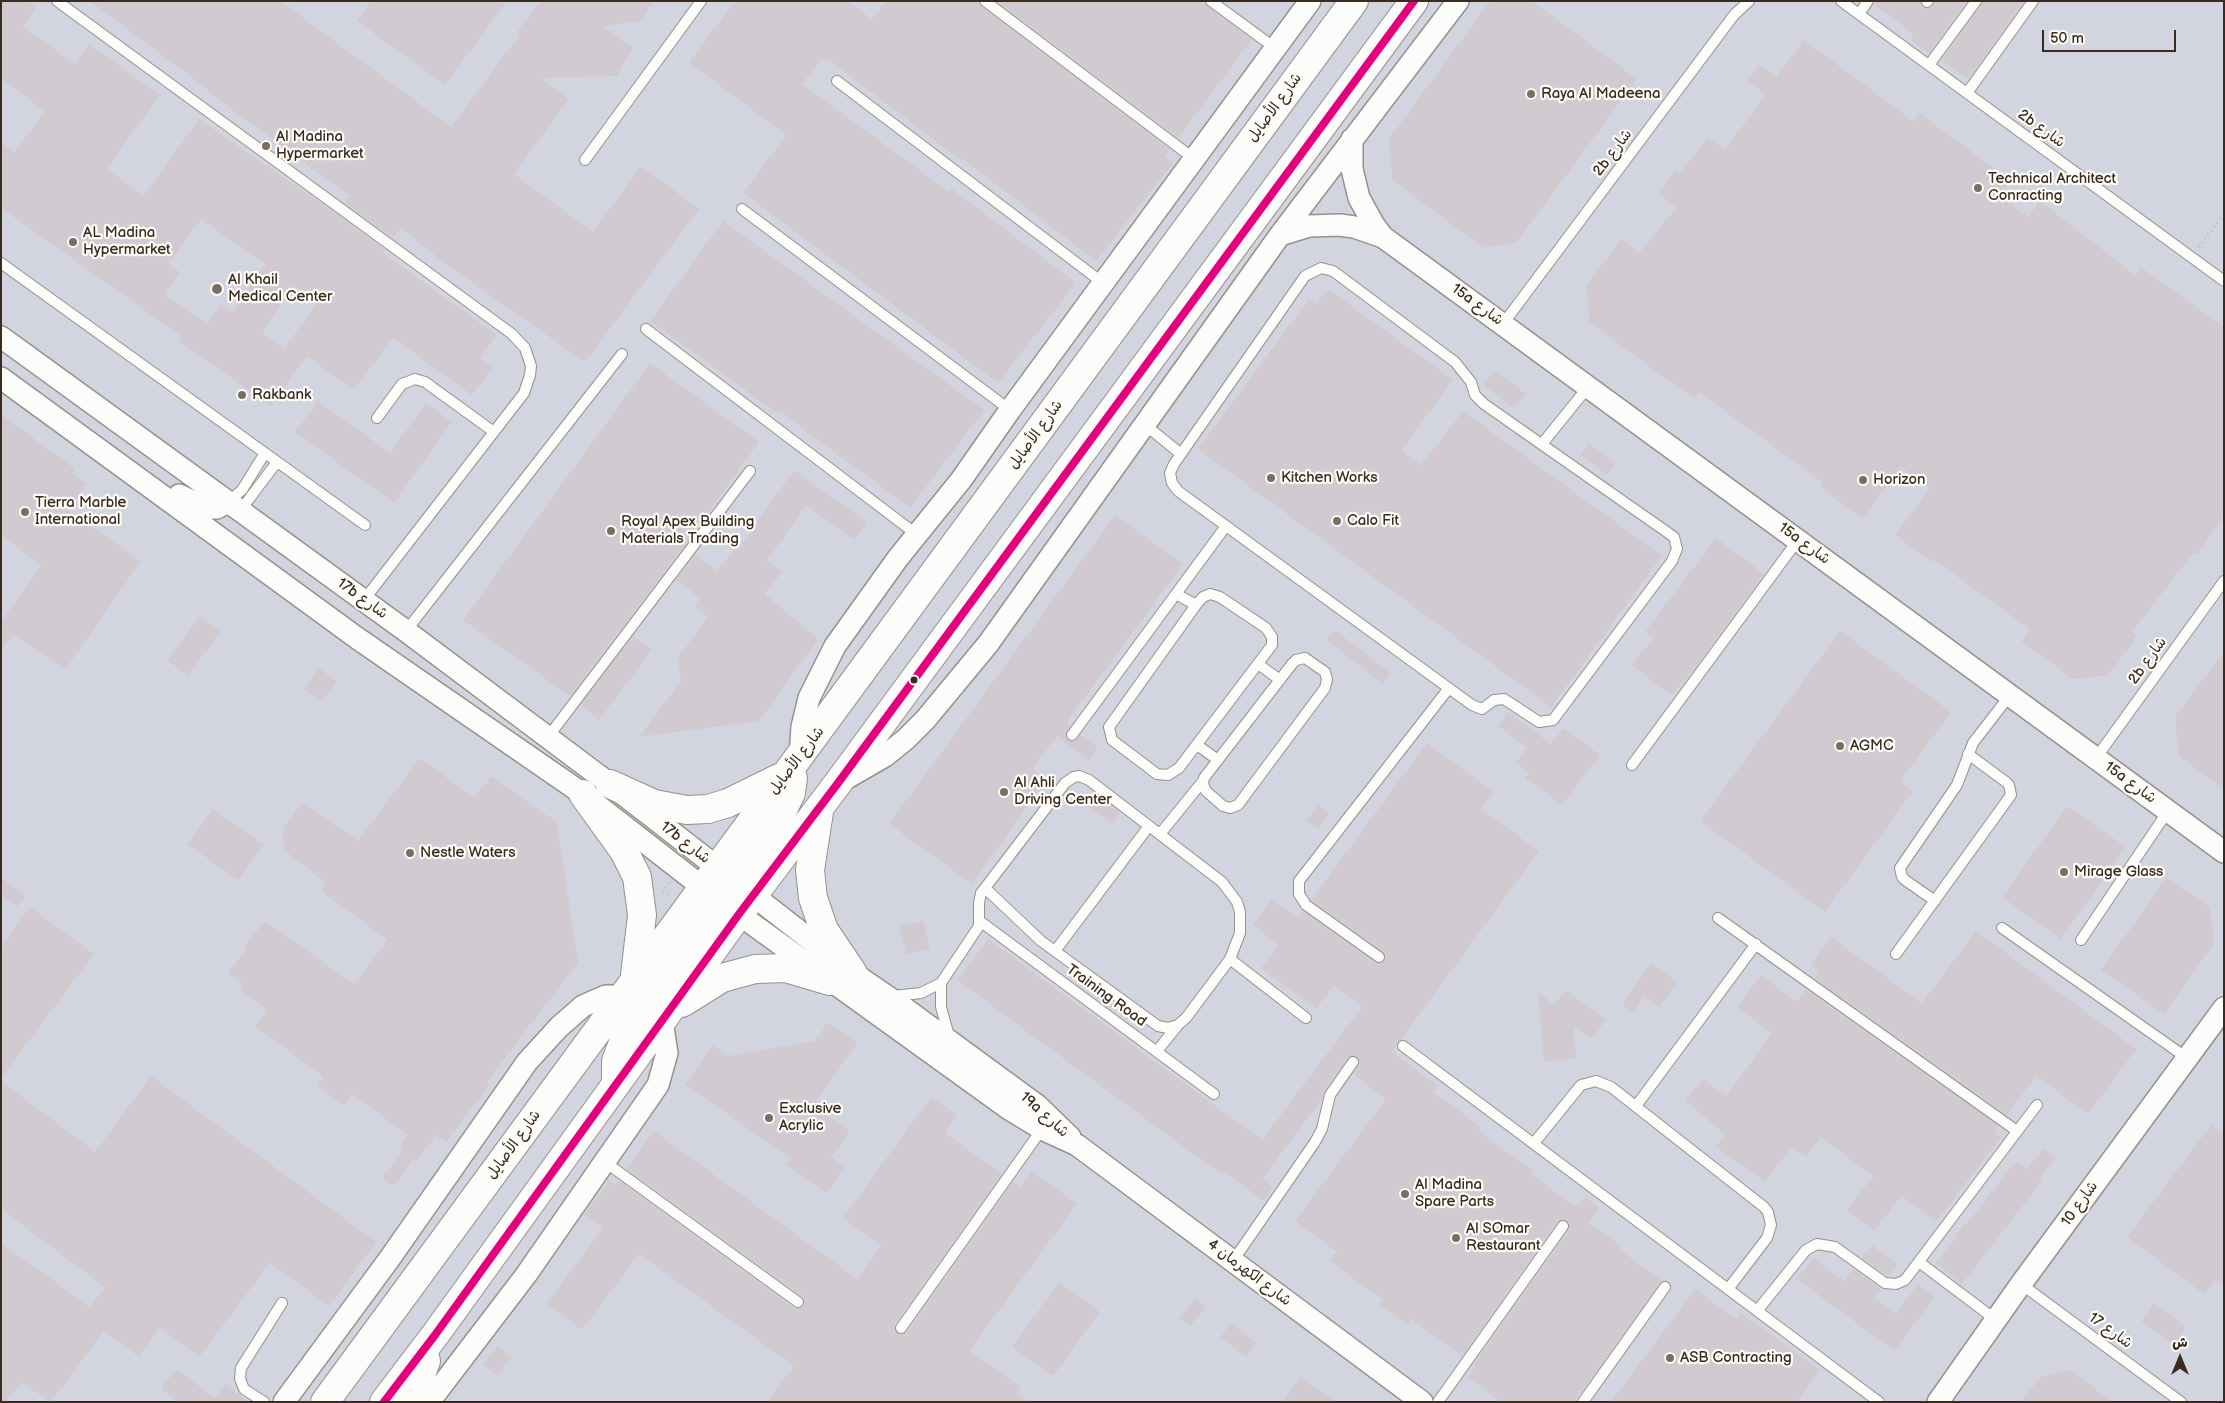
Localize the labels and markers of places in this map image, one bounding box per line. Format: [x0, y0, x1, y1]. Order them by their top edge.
place label: Raya Al Madeena [1541, 85, 1660, 103]
marker: Raya Al Madeena [1525, 88, 1537, 100]
place label: Al Madina Hypermarket [276, 128, 364, 163]
marker: Al Madina Hypermarket [260, 140, 272, 152]
place label: Technical Architect Conracting [1988, 170, 2116, 205]
marker: Technical Architect Conracting [1972, 182, 1984, 194]
place label: AL Madina Hypermarket [83, 224, 171, 259]
marker: AL Madina Hypermarket [67, 236, 79, 248]
place label: Al Khail Medical Center [228, 271, 332, 306]
marker: Al Khail Medical Center [210, 282, 224, 296]
place label: Rakbank [252, 386, 311, 404]
marker: Rakbank [236, 389, 248, 401]
place label: Kitchen Works [1281, 469, 1378, 487]
place label: Horizon [1873, 471, 1925, 489]
marker: Kitchen Works [1265, 472, 1277, 484]
marker: Horizon [1857, 474, 1869, 486]
place label: Tierra Marble International [35, 494, 126, 529]
marker: Tierra Marble International [19, 506, 31, 518]
place label: Calo Fit [1347, 512, 1399, 530]
place label: Royal Apex Building Materials Trading [621, 513, 754, 548]
marker: Calo Fit [1331, 515, 1343, 527]
marker: Royal Apex Building Materials Trading [605, 525, 617, 537]
unlabelled marker [909, 675, 919, 685]
place label: AGMC [1850, 737, 1894, 755]
marker: AGMC [1834, 740, 1846, 752]
place label: Al Ahli Driving Center [1014, 774, 1112, 809]
marker: Al Ahli Driving Center [998, 786, 1010, 798]
place label: Nestle Waters [420, 844, 516, 862]
marker: Nestle Waters [404, 847, 416, 859]
place label: Mirage Glass [2074, 863, 2164, 881]
marker: Mirage Glass [2058, 866, 2070, 878]
place label: Exclusive Acrylic [779, 1100, 841, 1135]
marker: Exclusive Acrylic [763, 1112, 775, 1124]
place label: Al Madina Spare Parts [1415, 1176, 1494, 1211]
marker: Al Madina Spare Parts [1399, 1188, 1411, 1200]
place label: Al SOmar Restaurant [1466, 1220, 1541, 1255]
marker: Al SOmar Restaurant [1450, 1232, 1462, 1244]
place label: ASB Contracting [1680, 1349, 1792, 1367]
marker: ASB Contracting [1664, 1352, 1676, 1364]

